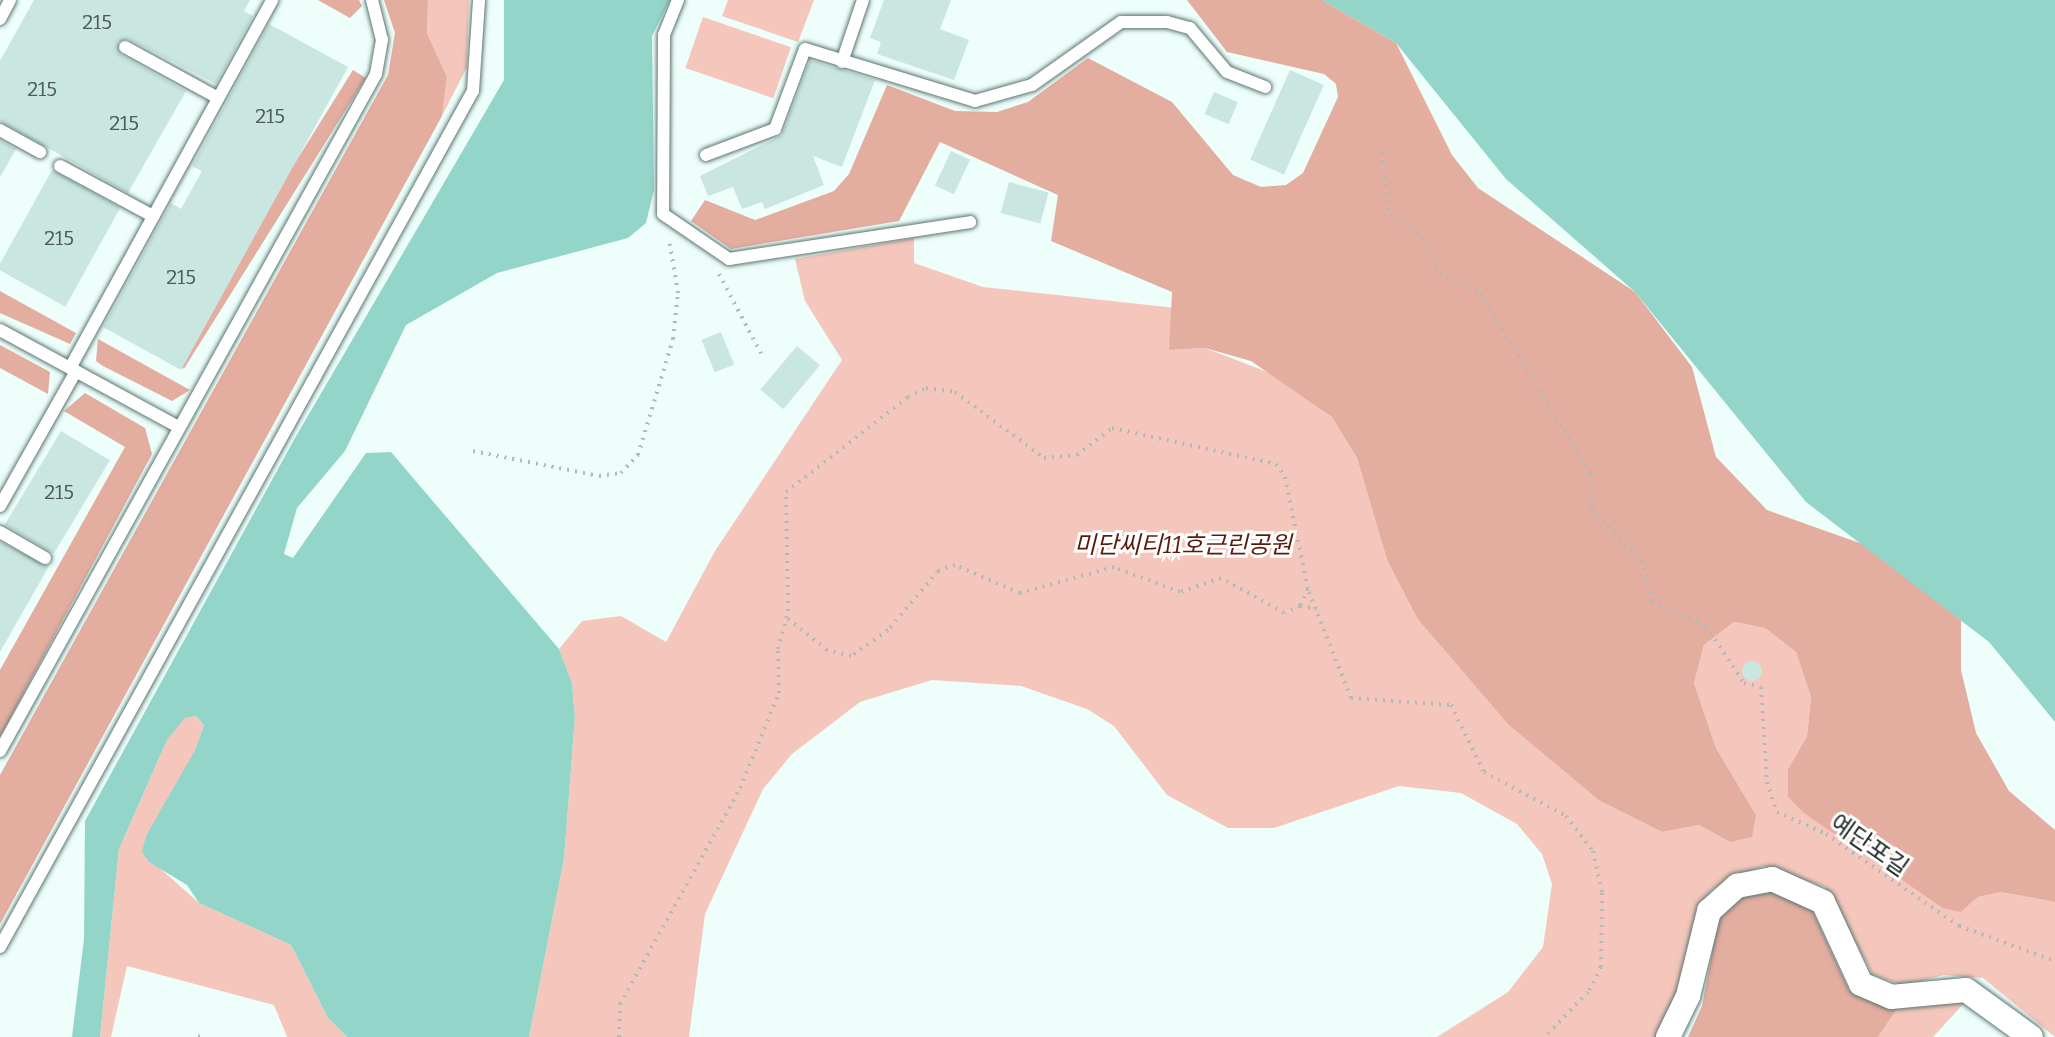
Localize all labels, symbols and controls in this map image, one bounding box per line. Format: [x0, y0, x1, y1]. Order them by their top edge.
house number: 215 [82, 10, 112, 34]
house number: 215 [27, 77, 57, 101]
house number: 215 [255, 104, 285, 128]
house number: 215 [109, 111, 139, 135]
house number: 215 [44, 226, 74, 250]
house number: 215 [166, 265, 196, 289]
house number: 215 [44, 480, 74, 504]
park label: 미단씨티11호근린공원 [1074, 532, 1292, 560]
street label: 예단포길 [1825, 809, 1913, 883]

